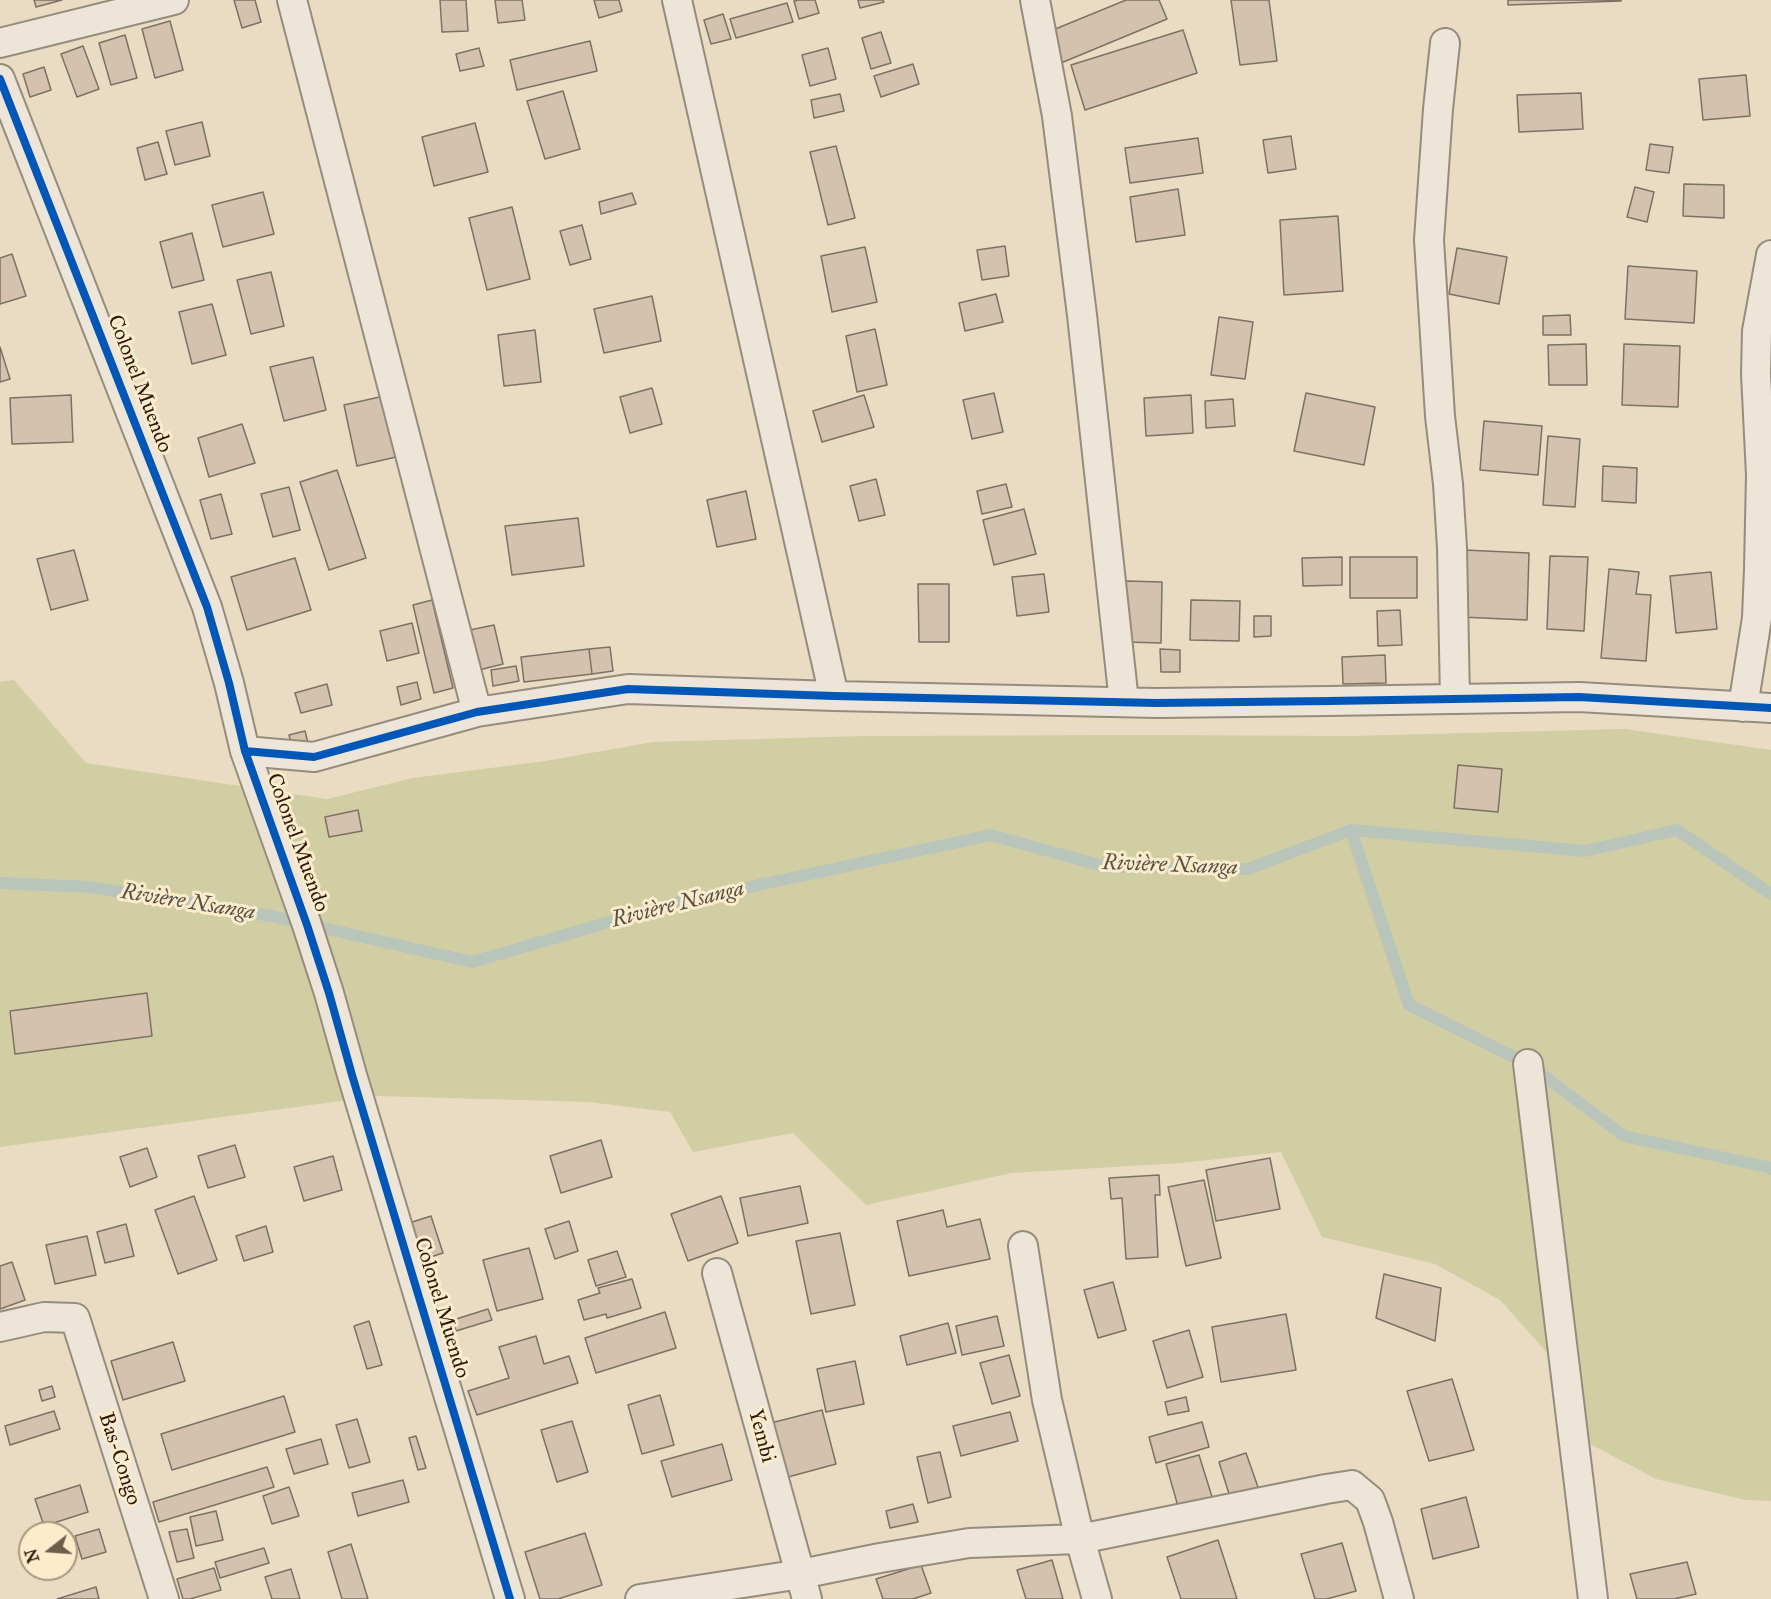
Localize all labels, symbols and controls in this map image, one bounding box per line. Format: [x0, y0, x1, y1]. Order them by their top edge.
street label: Colonel Muendo [101, 312, 177, 456]
street label: Colonel Muendo [260, 770, 334, 916]
water label: Rivière Nsanga [1102, 850, 1238, 882]
water label: Rivière Nsanga [609, 876, 747, 934]
water label: Rivière Nsanga [119, 879, 257, 927]
street label: Colonel Muendo [408, 1235, 474, 1381]
street label: Yembi [742, 1407, 780, 1465]
street label: Bas-Congo [92, 1409, 146, 1509]
north arrow [18, 1521, 78, 1581]
text: N [21, 1547, 43, 1565]

